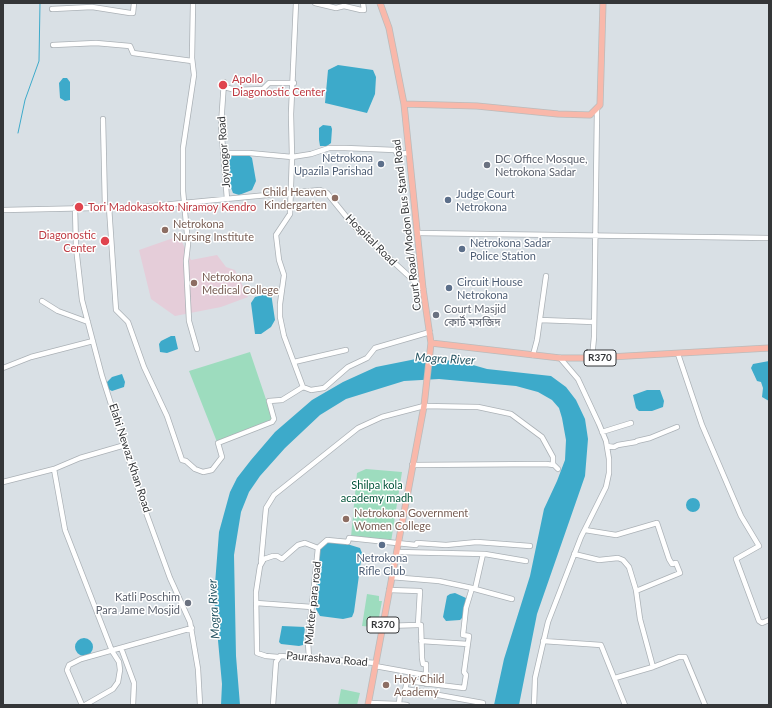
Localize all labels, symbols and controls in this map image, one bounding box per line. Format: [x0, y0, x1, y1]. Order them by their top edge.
place label: Apollo Diagonostic Center [232, 72, 325, 98]
marker: Apollo Diagonostic Center [217, 79, 229, 91]
street label: Joynogor Road [215, 116, 233, 188]
street label: Court Road/Modon Bus Stand Road [390, 138, 424, 312]
place label: Netrokona Upazila Parishad [294, 151, 373, 177]
place label: DC Office Mosque, Netrokona Sadar [495, 152, 587, 178]
marker: Netrokona Upazila Parishad [376, 159, 386, 169]
marker: DC Office Mosque, Netrokona Sadar [482, 160, 492, 170]
place label: Child Heaven Kindergarten [262, 185, 327, 211]
place label: Judge Court Netrokona [456, 187, 515, 213]
marker: Child Heaven Kindergarten [330, 193, 340, 203]
marker: Judge Court Netrokona [443, 195, 453, 205]
place label: Tori Madokasokto Niramoy Kendro [88, 200, 256, 214]
marker: Tori Madokasokto Niramoy Kendro [73, 201, 85, 213]
street label: Hospital Road [343, 212, 399, 268]
place label: Netrokona Nursing Institute [173, 217, 254, 243]
marker: Netrokona Nursing Institute [160, 225, 170, 235]
place label: Diagonostic Center [39, 228, 96, 254]
marker: Diagonostic Center [99, 235, 111, 247]
place label: Netrokona Sadar Police Station [470, 236, 551, 262]
marker: Netrokona Sadar Police Station [457, 244, 467, 254]
place label: Netrokona Medical College [202, 270, 279, 296]
place label: Circuit House Netrokona [457, 275, 523, 301]
marker: Netrokona Medical College [189, 278, 199, 288]
marker: Circuit House Netrokona [444, 283, 454, 293]
place label: Court Masjid কোর্ট মসজিদ [444, 302, 506, 328]
marker: Court Masjid কোর্ট মসজিদ [431, 310, 441, 320]
water label: Mogra River [415, 350, 475, 368]
road number: R370 [584, 350, 616, 366]
street label: Elahi Newaz Khan Road [106, 402, 154, 514]
park label: Shilpa kola academy madh [341, 478, 413, 504]
place label: Netrokona Government Women College [354, 506, 468, 532]
marker: Netrokona Government Women College [341, 514, 351, 524]
marker: Netrokona Rifle Club [377, 540, 387, 550]
place label: Netrokona Rifle Club [356, 551, 408, 577]
street label: Mukter para road [302, 561, 324, 645]
water label: Mogra River [205, 579, 223, 639]
place label: Katli Poschim Para Jame Mosjid [96, 590, 180, 616]
marker: Katli Poschim Para Jame Mosjid [183, 598, 193, 608]
road number: R370 [367, 617, 399, 633]
street label: Paurashava Road [286, 649, 368, 669]
place label: Holy Child Academy [394, 672, 444, 698]
marker: Holy Child Academy [381, 680, 391, 690]

